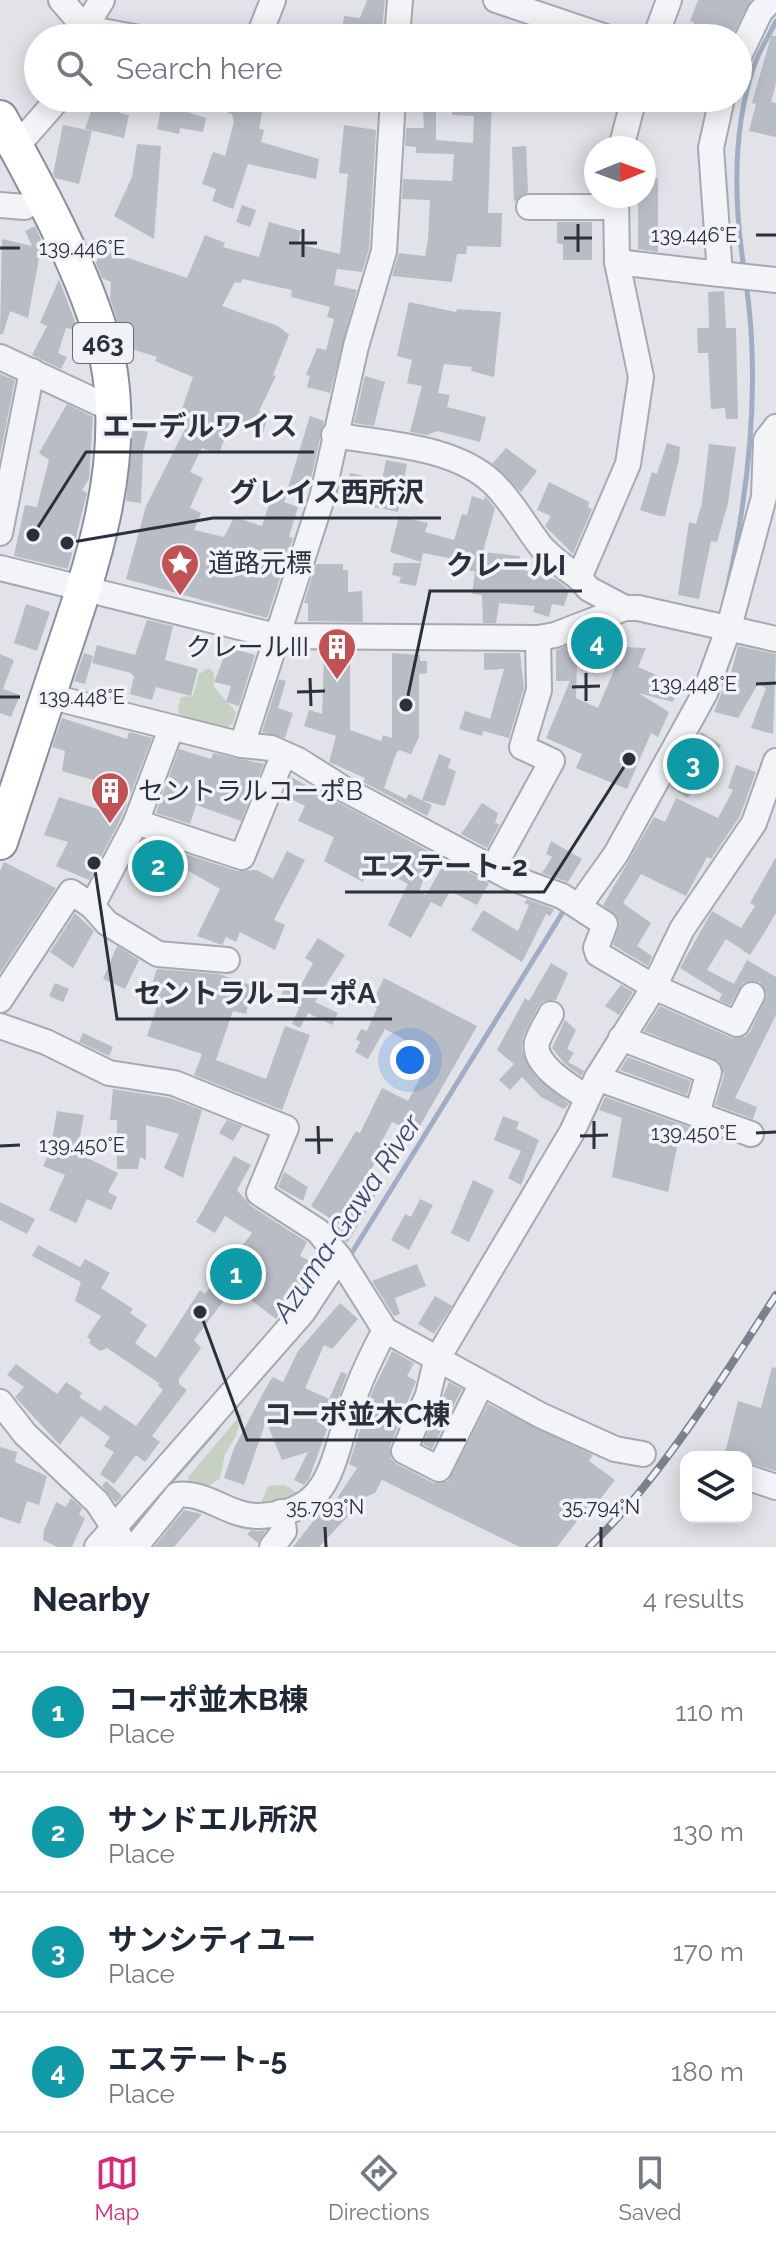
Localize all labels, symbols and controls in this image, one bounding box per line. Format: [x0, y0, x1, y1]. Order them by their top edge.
search box [24, 24, 752, 112]
icon: search [52, 46, 96, 90]
text: Search here [116, 51, 283, 86]
north arrow [584, 136, 656, 208]
text: 139.446°E [651, 223, 737, 247]
text: 139.446°E [39, 236, 125, 260]
road number: 463 [73, 323, 133, 363]
callout: エーデルワイス [86, 400, 314, 452]
text: エーデルワイス [102, 410, 298, 443]
callout: グレイス西所沢 [213, 466, 441, 518]
text: グレイス西所沢 [229, 476, 425, 509]
callout: クレールI [430, 539, 582, 591]
place icon: 道路元標 [159, 542, 201, 597]
place label: 道路元標 [208, 548, 312, 578]
text: クレールI [446, 549, 566, 582]
pin: 4 [571, 613, 623, 673]
building icon: クレールIII [316, 626, 358, 681]
place label: クレールIII [186, 632, 309, 662]
text: 139.448°E [651, 672, 737, 696]
text: 139.448°E [39, 685, 125, 709]
pin: 3 [667, 734, 719, 794]
building icon: セントラルコーポB [89, 770, 131, 825]
place label: セントラルコーポB [138, 776, 363, 806]
pin: 2 [132, 836, 184, 896]
callout: エステート-2 [345, 840, 544, 892]
text: エステート-2 [360, 850, 528, 883]
callout: セントラルコーポA [117, 967, 392, 1019]
text: セントラルコーポA [134, 977, 376, 1010]
your location [390, 1040, 430, 1080]
water label: Azuma-Gawa River [265, 1107, 429, 1329]
text: 139.450°E [651, 1121, 737, 1145]
text: 139.450°E [39, 1133, 125, 1157]
pin: 1 [210, 1244, 262, 1304]
callout: コーポ並木C棟 [247, 1388, 466, 1440]
text: コーポ並木C棟 [263, 1398, 451, 1431]
map controls [680, 1451, 752, 1523]
button: layers [680, 1451, 752, 1523]
text: 35.793°N [286, 1495, 364, 1519]
text: 35.794°N [562, 1495, 640, 1519]
text: Nearby [32, 1579, 150, 1619]
text: 4 results [643, 1584, 744, 1614]
text: コーポ並木B棟 [108, 1682, 308, 1717]
text: 1 [52, 1697, 64, 1727]
text: 110 m [675, 1697, 744, 1727]
text: Place [108, 1719, 175, 1749]
text: サンドエル所沢 [108, 1802, 318, 1837]
text: 2 [51, 1817, 65, 1847]
text: 130 m [673, 1817, 744, 1847]
text: Place [108, 1839, 175, 1869]
text: サンシティユー [108, 1922, 316, 1957]
text: 3 [51, 1937, 65, 1967]
text: 170 m [673, 1937, 744, 1967]
text: Place [108, 1959, 175, 1989]
text: エステート-5 [108, 2042, 287, 2077]
text: 4 [51, 2057, 65, 2087]
text: 180 m [671, 2057, 744, 2087]
text: Place [108, 2079, 175, 2109]
tab: Map [94, 2151, 139, 2225]
tab: Directions [328, 2151, 430, 2225]
tab: Saved [619, 2151, 682, 2225]

